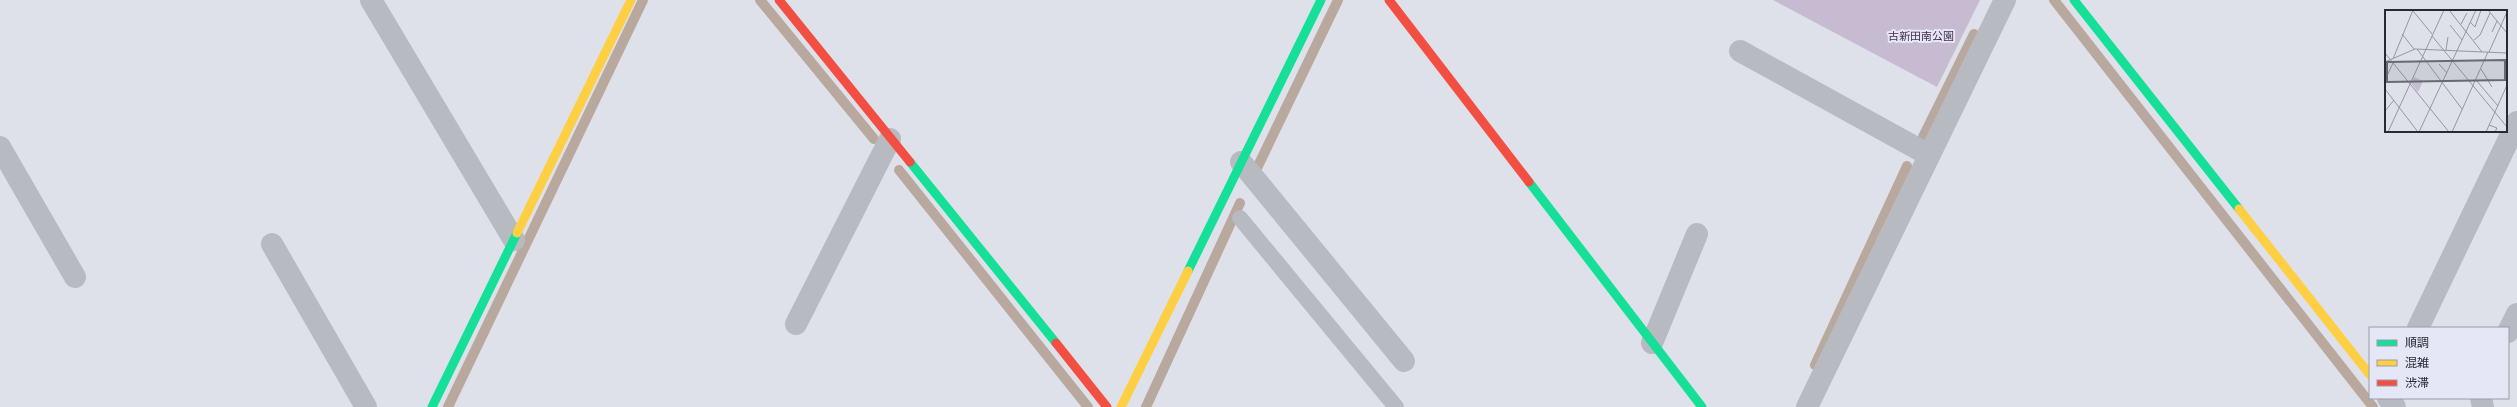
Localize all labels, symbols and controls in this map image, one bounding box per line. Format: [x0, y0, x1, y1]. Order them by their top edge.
inset map [2385, 10, 2507, 132]
park label: 古新田南公園 [1888, 29, 1954, 43]
legend [2369, 327, 2509, 399]
text: 順調 [2405, 335, 2429, 350]
text: 混雑 [2405, 355, 2429, 370]
text: 渋滞 [2405, 375, 2429, 390]

